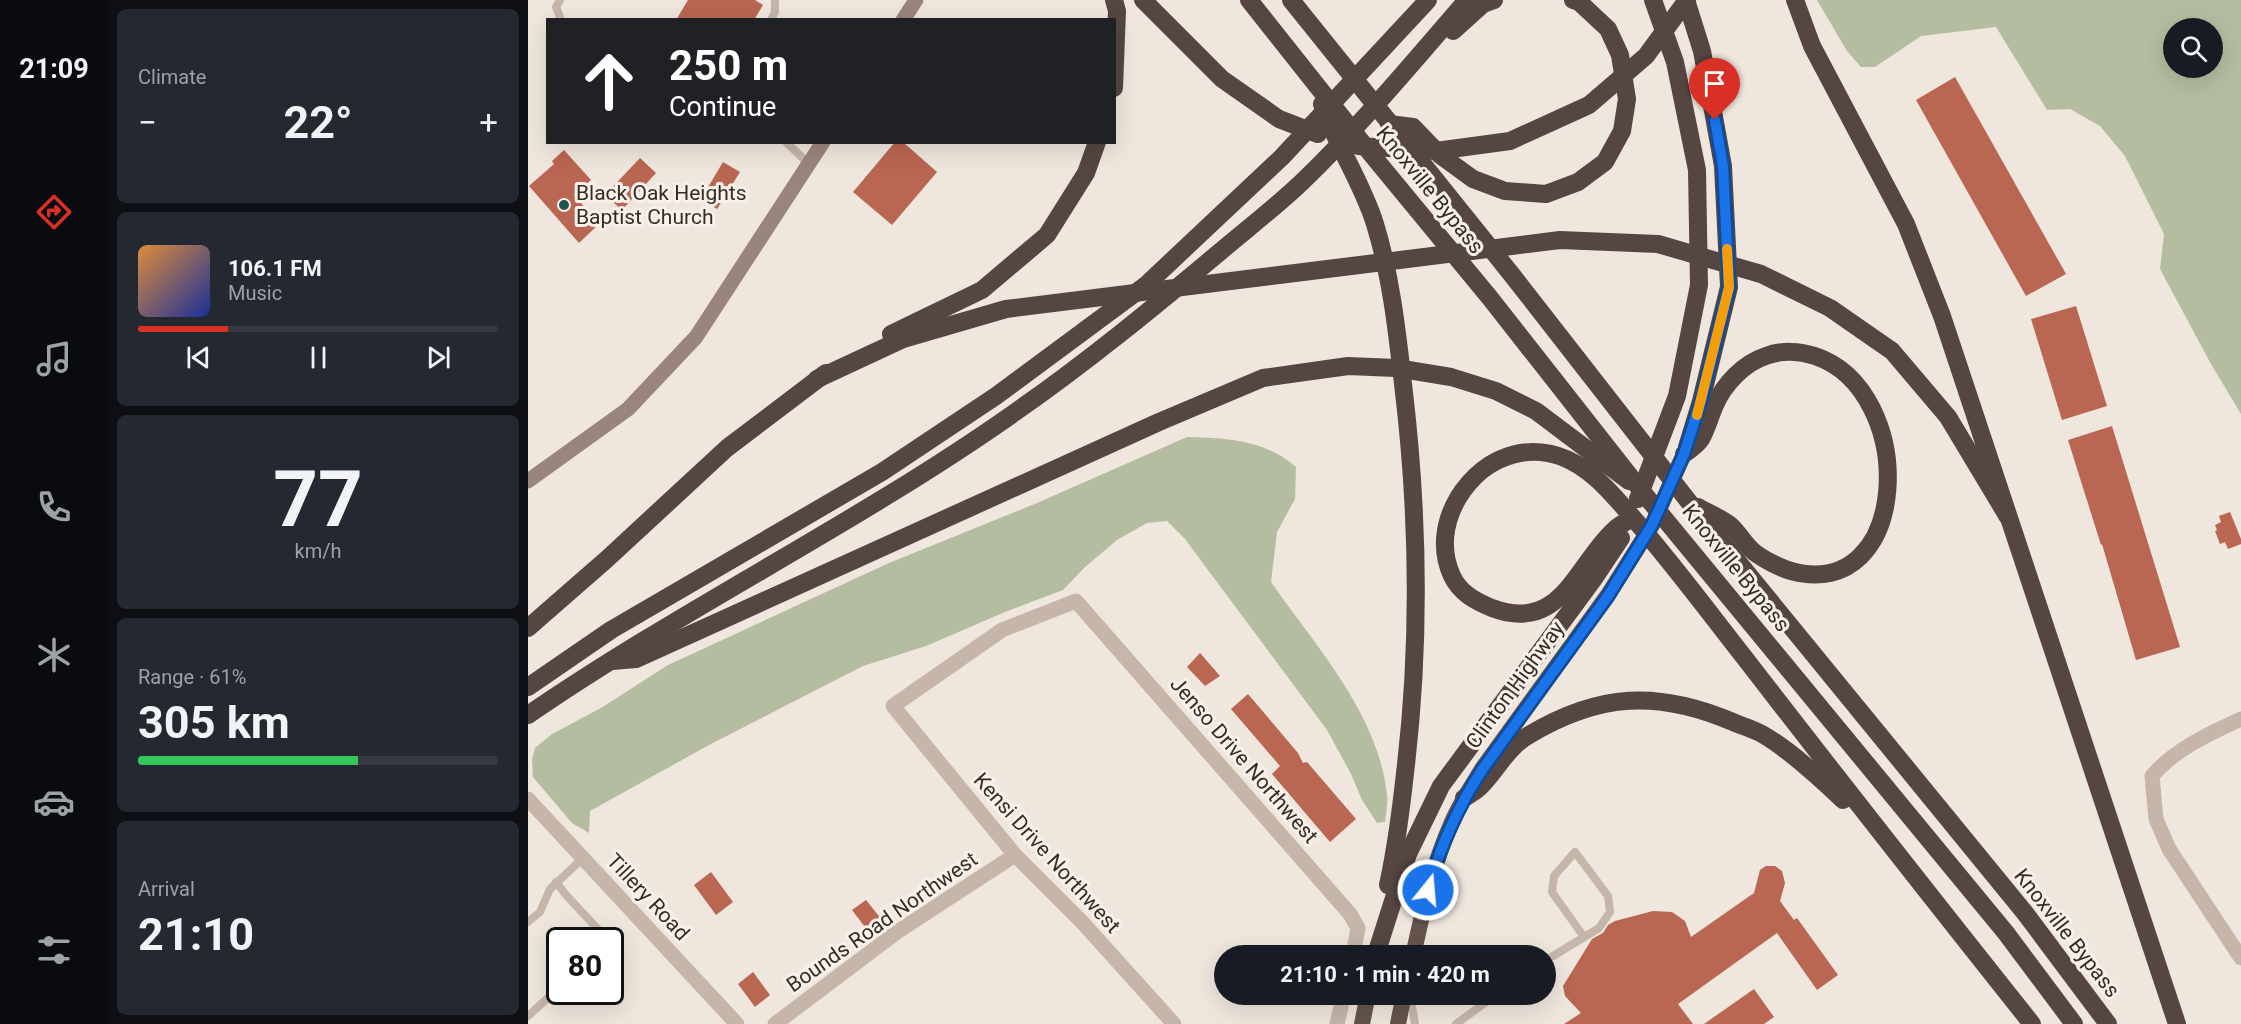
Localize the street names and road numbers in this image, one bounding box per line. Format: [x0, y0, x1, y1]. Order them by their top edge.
street label: Knoxville Bypass [1371, 122, 1489, 258]
street label: Knoxville Bypass [1677, 500, 1795, 636]
street label: Clinton Highway [1461, 617, 1569, 753]
street label: Jenso Drive Northwest [1165, 672, 1323, 848]
street label: Kensi Drive Northwest [969, 768, 1125, 938]
street label: Bounds Road Northwest [782, 847, 982, 997]
street label: Tillery Road [602, 849, 694, 945]
street label: Knoxville Bypass [2009, 864, 2125, 1002]

